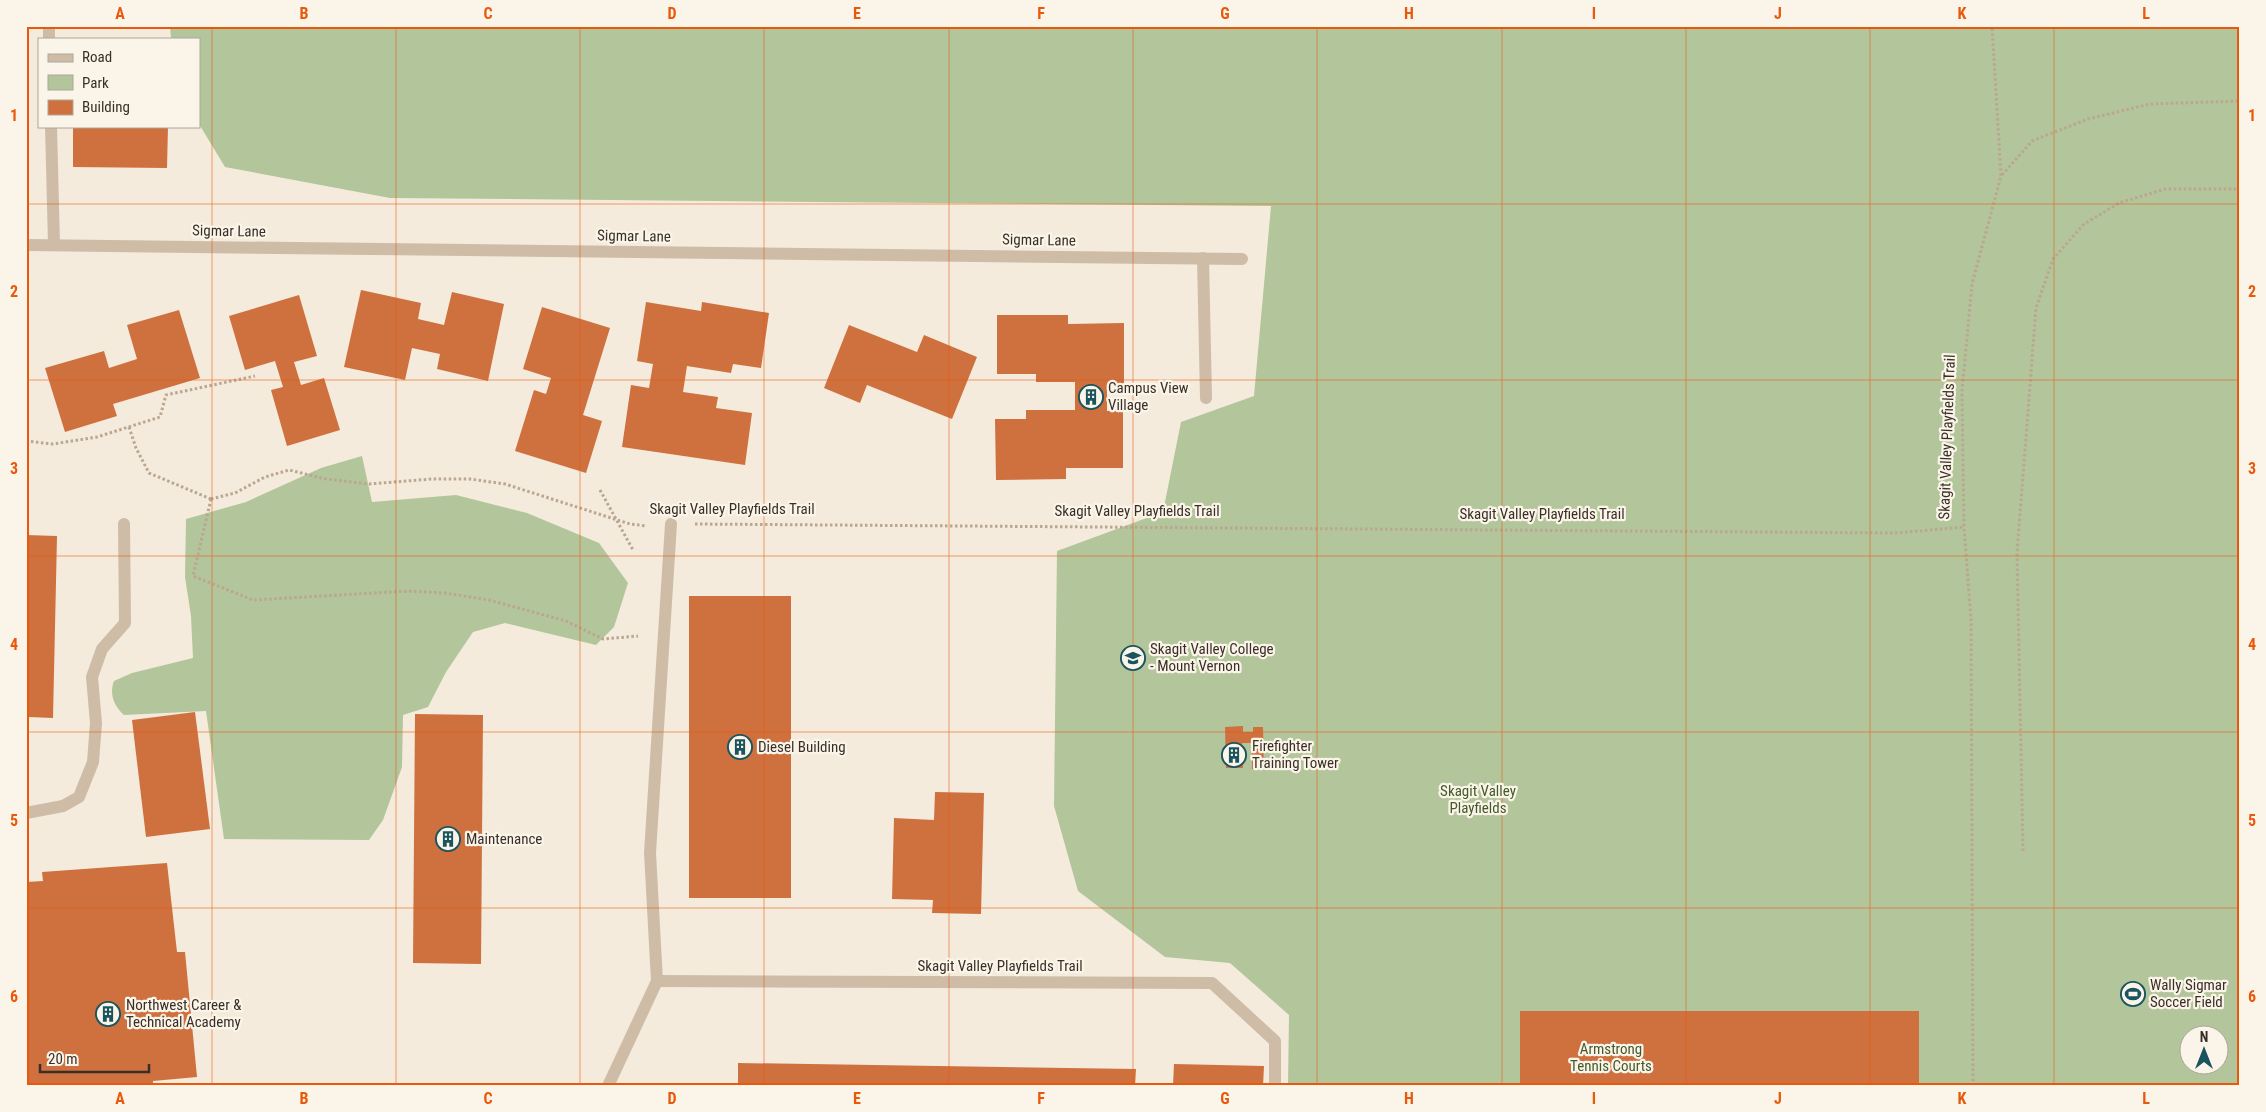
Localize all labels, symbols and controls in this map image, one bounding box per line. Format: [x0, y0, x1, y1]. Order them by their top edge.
text: A [115, 4, 125, 23]
text: B [300, 4, 309, 23]
text: C [483, 4, 493, 23]
text: D [667, 4, 677, 23]
text: E [853, 4, 861, 23]
text: F [1037, 4, 1045, 23]
text: G [1220, 4, 1230, 23]
text: H [1404, 4, 1414, 23]
text: I [1592, 4, 1596, 23]
text: J [1774, 4, 1782, 23]
text: K [1958, 4, 1967, 23]
text: L [2142, 4, 2150, 23]
legend [38, 38, 200, 128]
text: Road [82, 48, 112, 66]
text: Park [82, 74, 109, 92]
text: Building [82, 98, 130, 116]
text: 1 [10, 106, 18, 125]
text: 1 [2248, 106, 2256, 125]
street label: Sigmar Lane [192, 221, 266, 241]
street label: Sigmar Lane [597, 226, 671, 246]
street label: Sigmar Lane [1002, 230, 1076, 250]
text: 2 [10, 282, 18, 301]
text: 2 [2248, 282, 2256, 301]
street label: Skagit Valley Playfields Trail [1935, 354, 1959, 520]
place label: Campus View Village [1108, 379, 1189, 414]
building icon: Campus View Village [1078, 384, 1104, 410]
text: 3 [10, 459, 18, 478]
text: 3 [2248, 459, 2256, 478]
street label: Skagit Valley Playfields Trail [649, 500, 815, 518]
street label: Skagit Valley Playfields Trail [1054, 502, 1220, 520]
street label: Skagit Valley Playfields Trail [1459, 505, 1625, 523]
text: 4 [10, 635, 18, 654]
text: 4 [2248, 635, 2256, 654]
place label: Skagit Valley College - Mount Vernon [1150, 640, 1274, 675]
school or university icon: Skagit Valley College - Mount Vernon [1120, 645, 1146, 671]
building icon: Diesel Building [727, 734, 753, 760]
place label: Firefighter Training Tower [1252, 737, 1339, 772]
place label: Diesel Building [758, 738, 846, 756]
building icon: Firefighter Training Tower [1221, 742, 1247, 768]
park label: Skagit Valley Playfields [1440, 782, 1516, 817]
text: 5 [10, 811, 18, 830]
text: 5 [2248, 811, 2256, 830]
building icon: Maintenance [435, 826, 461, 852]
place label: Maintenance [466, 830, 542, 848]
street label: Skagit Valley Playfields Trail [917, 957, 1083, 975]
place label: Wally Sigmar Soccer Field [2150, 976, 2227, 1011]
sports icon: Wally Sigmar Soccer Field [2120, 981, 2146, 1007]
text: 6 [10, 987, 18, 1006]
text: 6 [2248, 987, 2256, 1006]
place label: Northwest Career & Technical Academy [126, 996, 242, 1031]
building icon: Northwest Career & Technical Academy [95, 1001, 121, 1027]
north arrow [2178, 1024, 2228, 1074]
text: N [2200, 1029, 2208, 1045]
park label: Armstrong Tennis Courts [1570, 1040, 1652, 1075]
scale bar [40, 1042, 149, 1074]
text: 20 m [48, 1050, 78, 1068]
text: A [115, 1089, 125, 1108]
text: B [300, 1089, 309, 1108]
text: C [483, 1089, 493, 1108]
text: D [667, 1089, 677, 1108]
text: E [853, 1089, 861, 1108]
text: F [1037, 1089, 1045, 1108]
text: G [1220, 1089, 1230, 1108]
text: H [1404, 1089, 1414, 1108]
text: I [1592, 1089, 1596, 1108]
text: J [1774, 1089, 1782, 1108]
text: K [1958, 1089, 1967, 1108]
text: L [2142, 1089, 2150, 1108]

